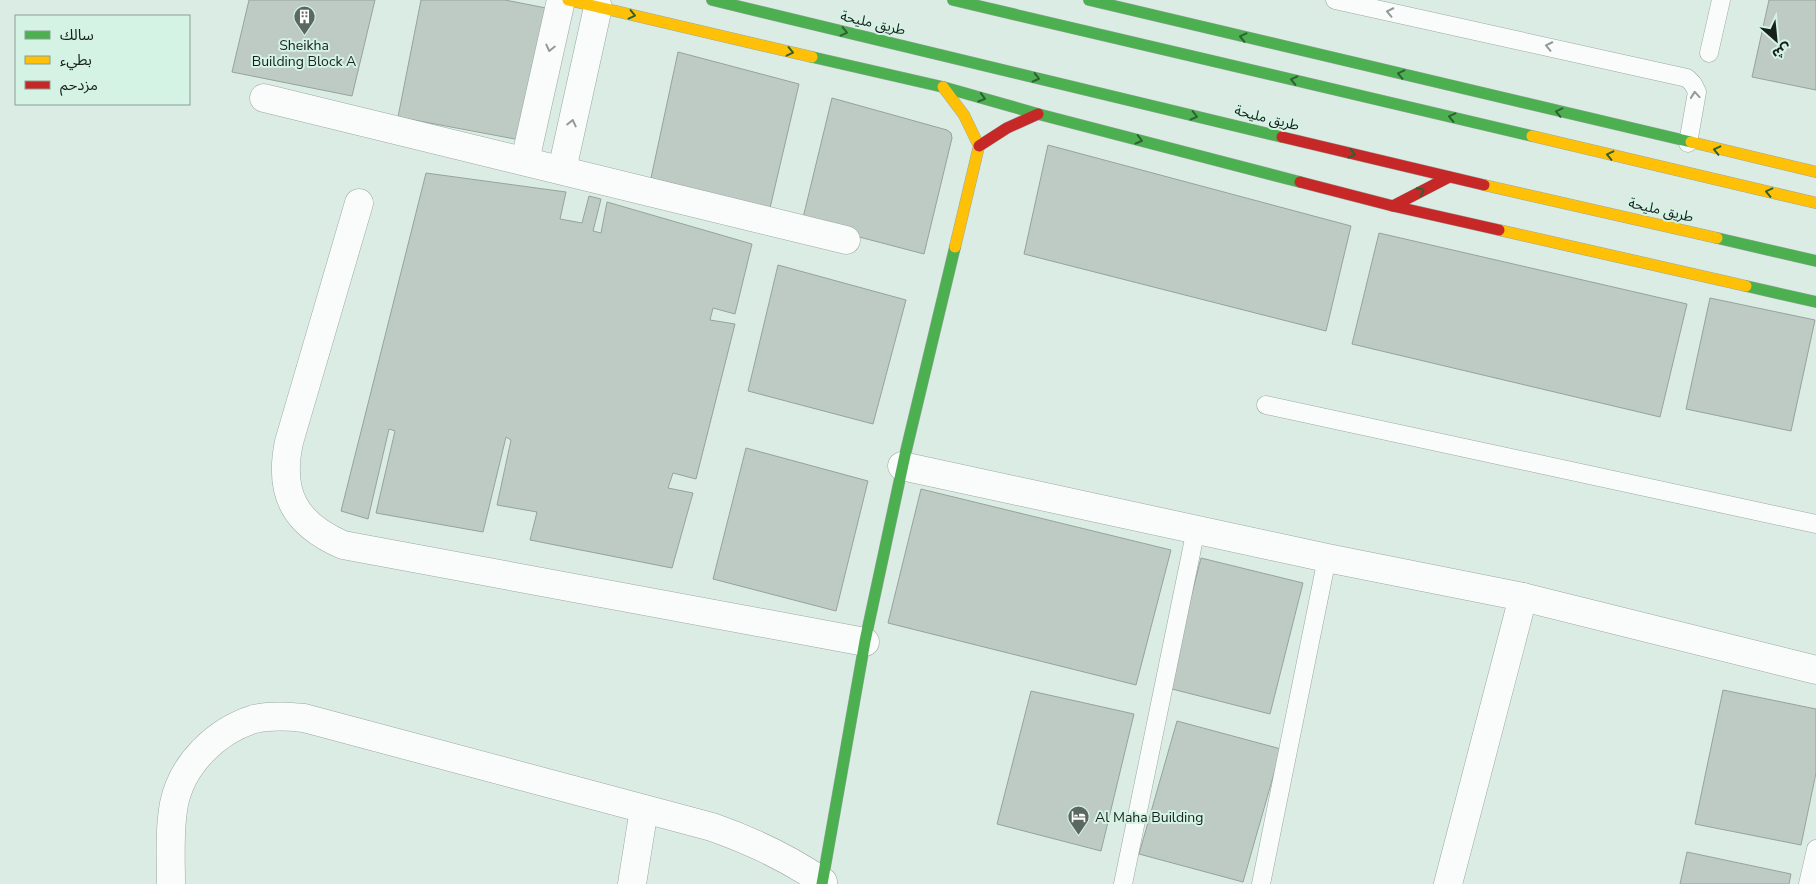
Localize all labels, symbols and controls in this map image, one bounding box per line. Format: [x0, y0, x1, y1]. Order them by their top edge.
building icon: Sheikha Building Block A [292, 5, 316, 36]
street label: طريق مليحة [839, 6, 907, 40]
one-way arrow [1385, 7, 1394, 18]
one-way arrow [628, 9, 637, 20]
legend [15, 15, 190, 105]
north arrow [1751, 15, 1801, 65]
text: سالك [60, 25, 94, 45]
one-way arrow [840, 26, 849, 37]
one-way arrow [1239, 32, 1248, 43]
place label: Sheikha Building Block A [252, 36, 356, 71]
text: ش [1769, 38, 1795, 64]
one-way arrow [1544, 42, 1553, 52]
one-way arrow [545, 43, 556, 52]
one-way arrow [786, 46, 795, 57]
text: بطيء [60, 50, 92, 71]
one-way arrow [1397, 69, 1406, 80]
one-way arrow [1032, 72, 1041, 83]
text: مزدحم [60, 75, 98, 96]
one-way arrow [1290, 75, 1299, 86]
one-way arrow [1690, 91, 1701, 99]
one-way arrow [978, 93, 986, 103]
street label: طريق مليحة [1233, 101, 1301, 135]
one-way arrow [1555, 107, 1564, 118]
one-way arrow [1190, 110, 1199, 121]
one-way arrow [1448, 112, 1457, 123]
one-way arrow [566, 118, 577, 127]
one-way arrow [1135, 135, 1143, 145]
one-way arrow [1713, 145, 1722, 155]
one-way arrow [1348, 148, 1357, 159]
one-way arrow [1606, 150, 1615, 161]
one-way arrow [1416, 187, 1425, 197]
one-way arrow [1764, 187, 1773, 198]
street label: طريق مليحة [1627, 193, 1695, 227]
hotel icon: Al Maha Building [1067, 805, 1091, 836]
place label: Al Maha Building [1095, 808, 1204, 827]

